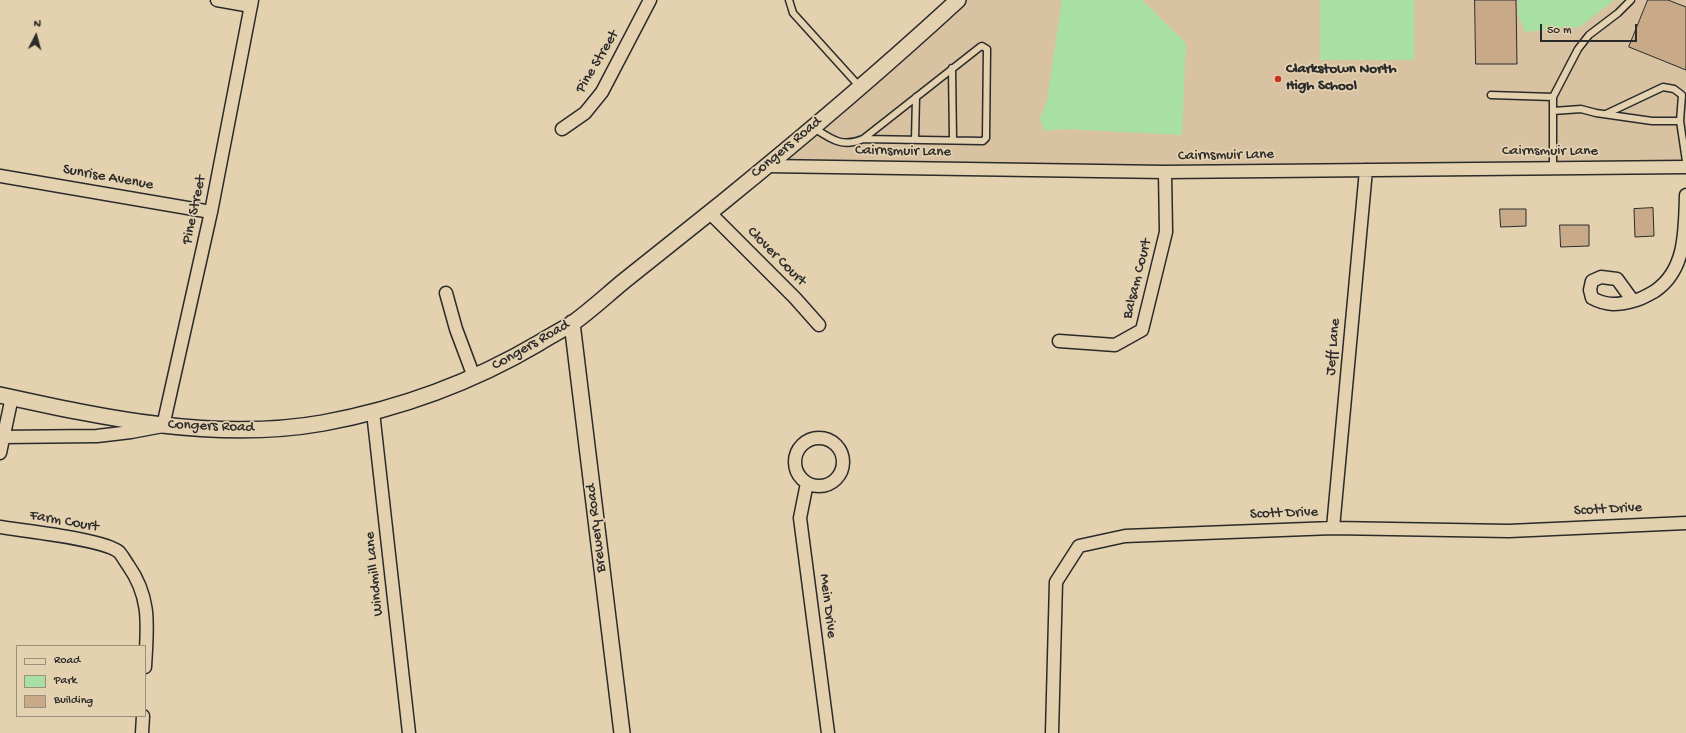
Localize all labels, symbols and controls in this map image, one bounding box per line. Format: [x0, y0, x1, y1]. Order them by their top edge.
north arrow [16, 16, 56, 56]
scale bar [1542, 16, 1639, 42]
text: N [33, 18, 41, 30]
text: 50 m [1547, 24, 1572, 38]
street label: Pine Street [572, 27, 624, 97]
place label: Clarkstown North High School [1286, 61, 1397, 96]
marker: Clarkstown North High School [1273, 74, 1283, 84]
street label: Congers Road [748, 113, 826, 183]
street label: Cairnsmuir Lane [855, 142, 951, 162]
street label: Cairnsmuir Lane [1502, 143, 1598, 161]
street label: Cairnsmuir Lane [1178, 146, 1274, 166]
street label: Sunrise Avenue [61, 161, 155, 195]
street label: Pine Street [179, 174, 211, 246]
street label: Clover Court [742, 223, 810, 291]
street label: Balsam Court [1119, 237, 1157, 321]
street label: Congers Road [489, 317, 573, 375]
street label: Jeff Lane [1323, 318, 1345, 376]
street label: Congers Road [167, 416, 255, 438]
street label: Brewery Road [583, 483, 611, 573]
street label: Scott Drive [1573, 499, 1643, 521]
street label: Scott Drive [1250, 504, 1318, 524]
street label: Farm Court [28, 507, 100, 537]
street label: Windmill Lane [362, 531, 388, 617]
street label: Mein Drive [814, 573, 840, 639]
legend [16, 645, 146, 717]
text: Road [54, 654, 80, 668]
text: Park [54, 674, 77, 688]
text: Building [54, 694, 93, 708]

